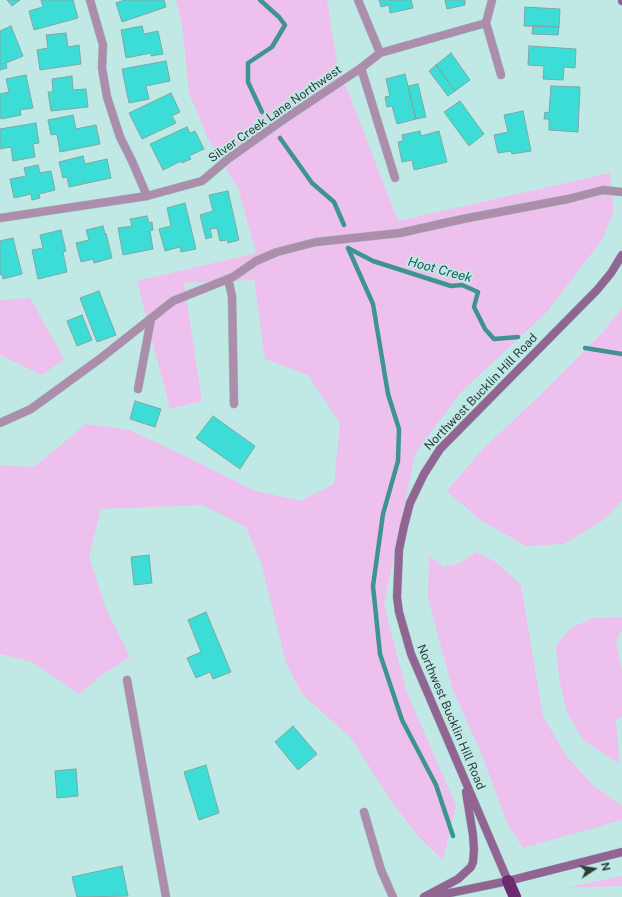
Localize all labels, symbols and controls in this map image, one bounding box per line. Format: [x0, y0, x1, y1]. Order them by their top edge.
street label: Silver Creek Lane Northwest [206, 62, 344, 166]
water label: Hoot Creek [406, 254, 474, 286]
street label: Northwest Bucklin Hill Road [421, 331, 541, 453]
street label: Northwest Bucklin Hill Road [414, 642, 488, 792]
north arrow [574, 849, 614, 889]
text: N [599, 861, 613, 872]

